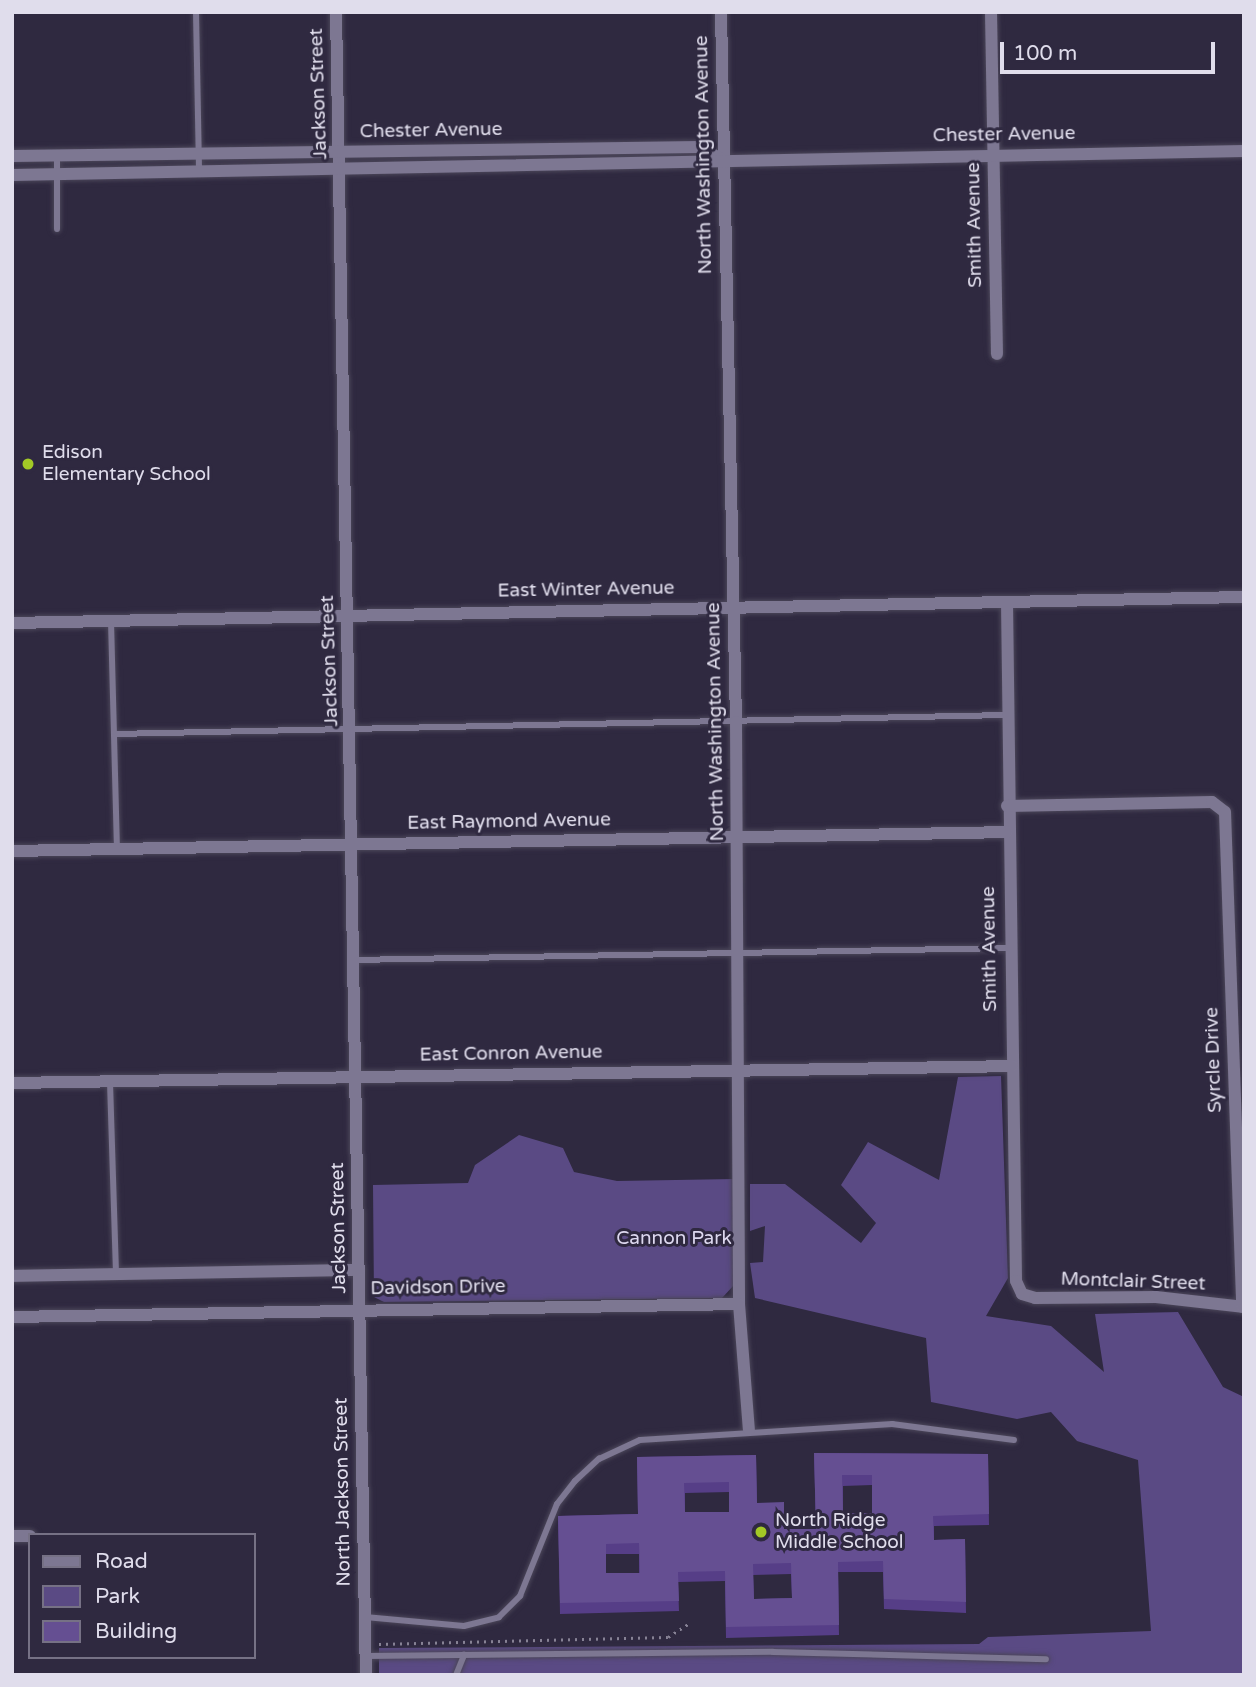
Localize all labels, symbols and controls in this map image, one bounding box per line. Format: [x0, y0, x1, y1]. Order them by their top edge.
street label: Jackson Street [305, 28, 333, 160]
scale bar [1004, 28, 1219, 72]
street label: North Washington Avenue [691, 35, 717, 275]
text: 100 m [1013, 41, 1077, 66]
street label: Chester Avenue [359, 118, 503, 144]
street label: Chester Avenue [932, 122, 1076, 148]
street label: Smith Avenue [963, 162, 987, 288]
place label: Edison Elementary School [42, 442, 211, 486]
marker: Edison Elementary School [20, 456, 36, 472]
street label: East Winter Avenue [497, 577, 675, 603]
street label: Jackson Street [316, 595, 344, 727]
street label: North Washington Avenue [703, 602, 729, 842]
street label: East Raymond Avenue [407, 809, 611, 835]
street label: Smith Avenue [978, 886, 1002, 1012]
street label: Syrcle Drive [1201, 1007, 1227, 1113]
street label: East Conron Avenue [419, 1041, 603, 1067]
street label: Jackson Street [326, 1162, 352, 1294]
park label: Cannon Park [616, 1228, 732, 1250]
street label: Montclair Street [1060, 1268, 1206, 1296]
street label: Davidson Drive [370, 1275, 506, 1301]
street label: North Jackson Street [330, 1397, 356, 1587]
place label: North Ridge Middle School [775, 1510, 904, 1554]
marker: North Ridge Middle School [753, 1524, 769, 1540]
legend [28, 1533, 256, 1659]
text: Road [95, 1549, 148, 1574]
text: Park [95, 1584, 140, 1609]
text: Building [95, 1619, 177, 1644]

